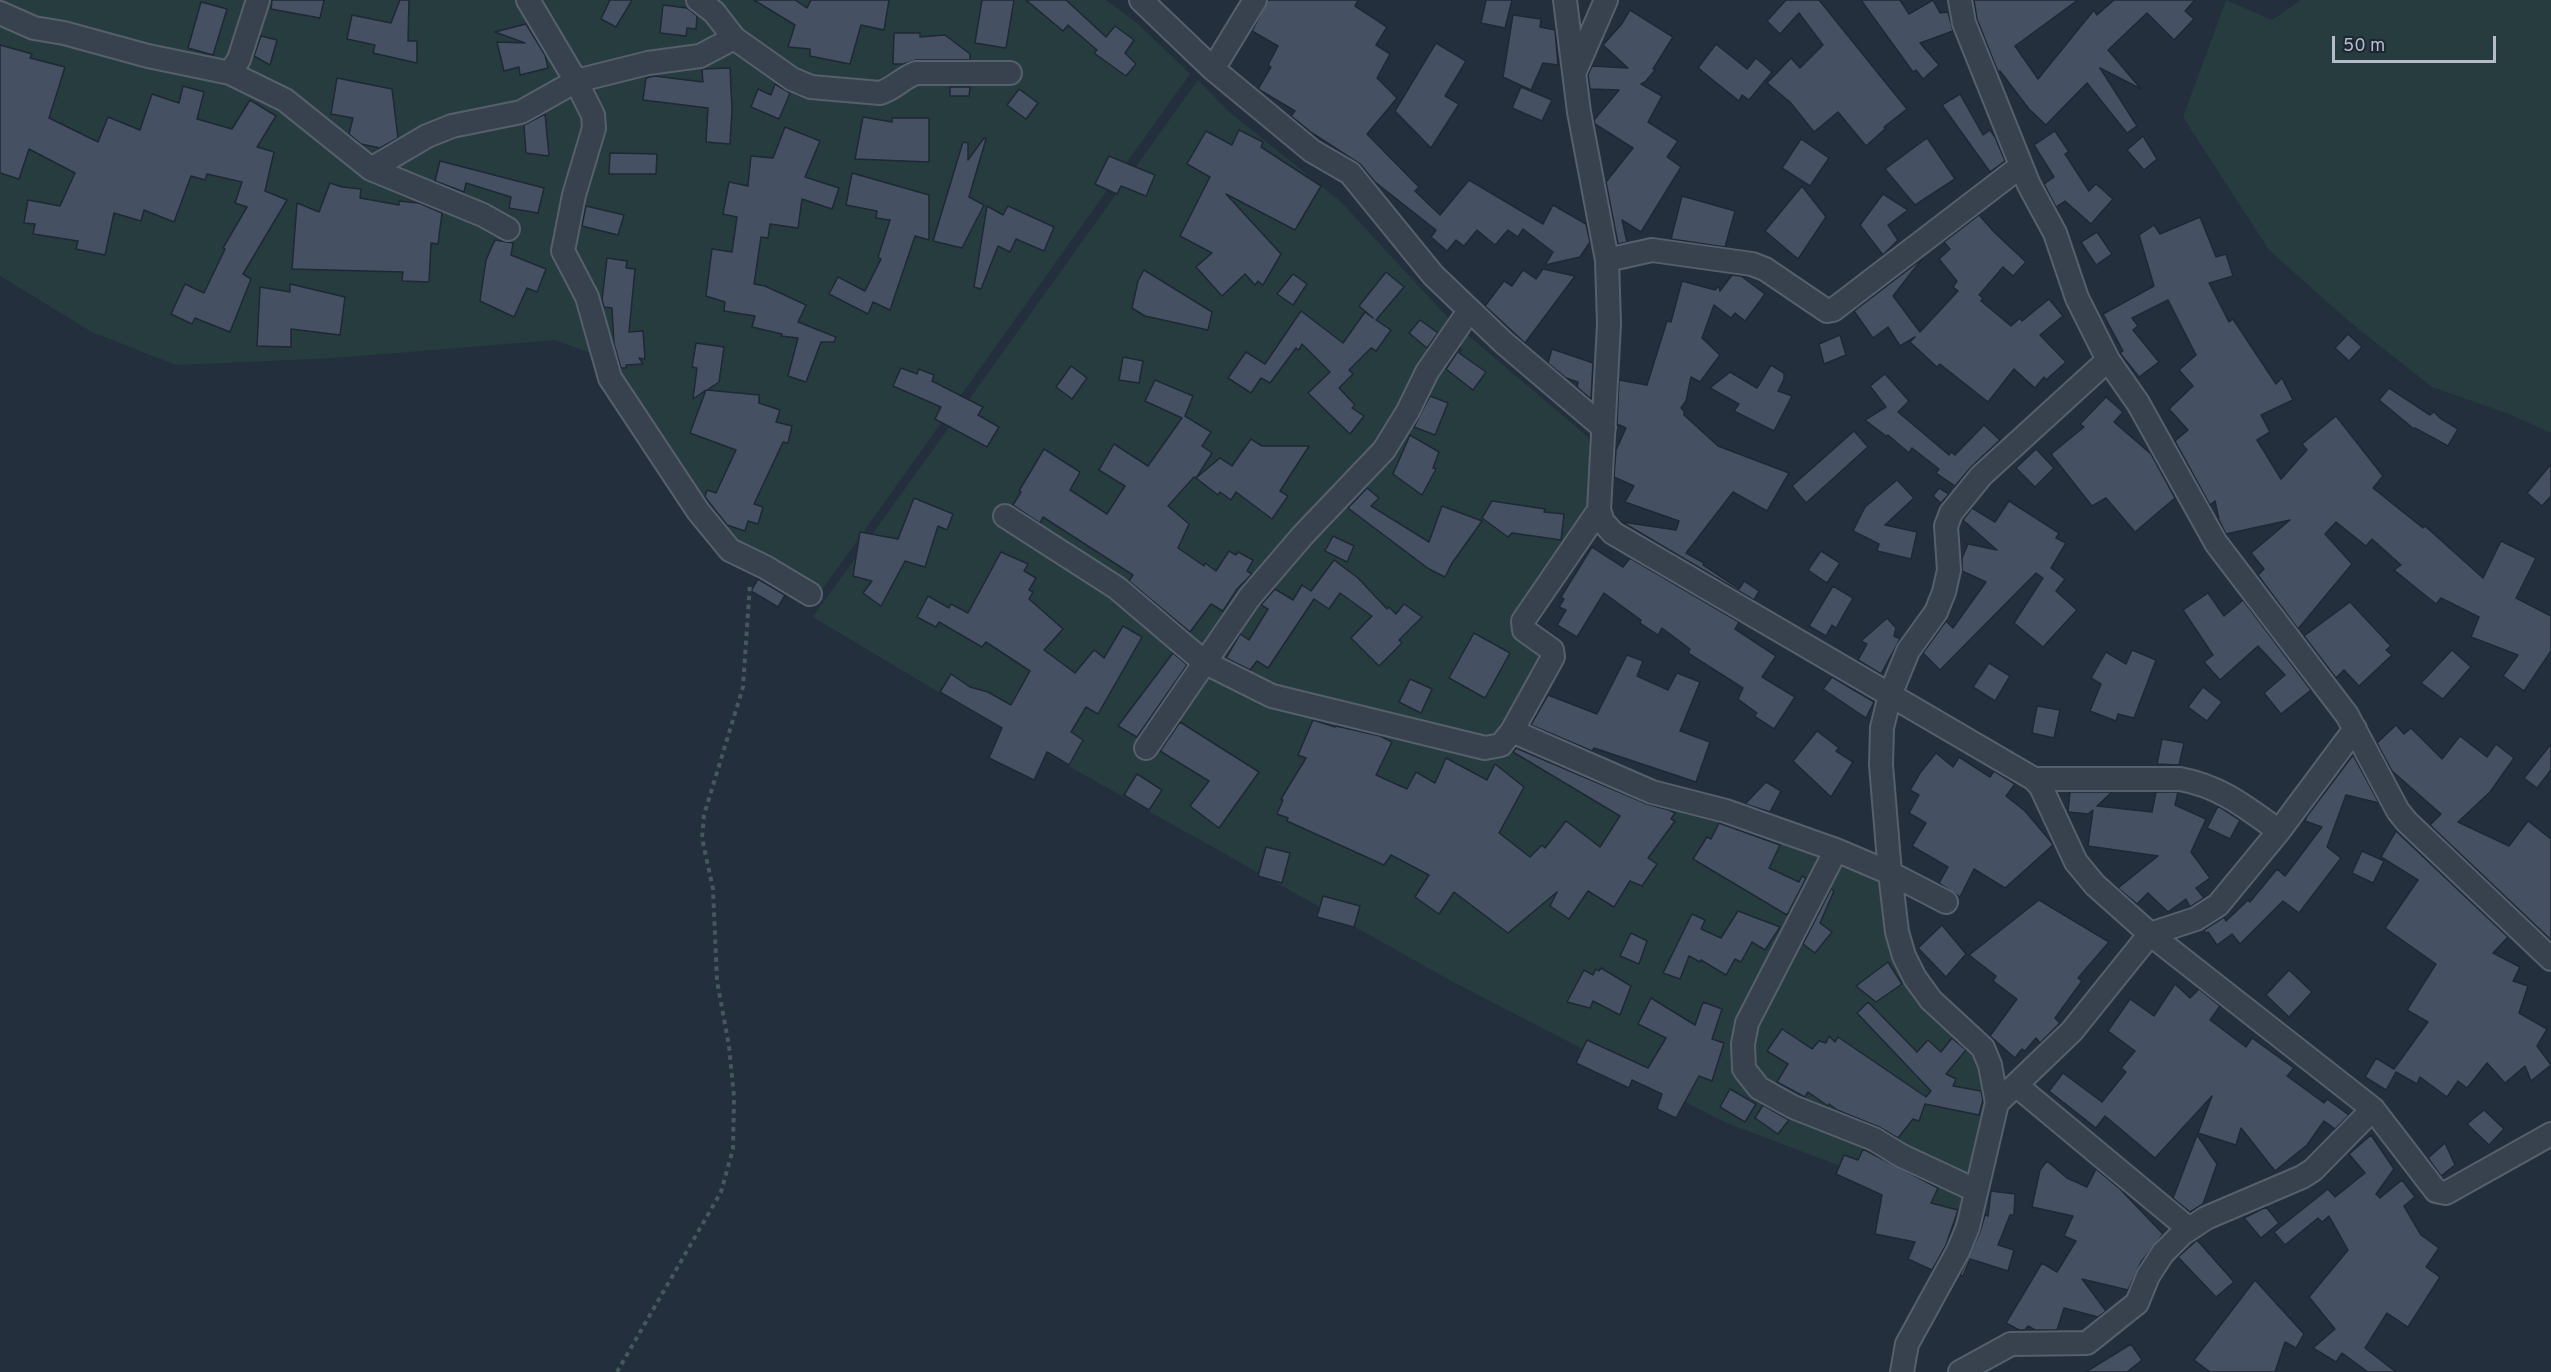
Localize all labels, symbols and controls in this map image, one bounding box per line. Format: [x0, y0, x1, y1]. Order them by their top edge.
scale bar [2335, 24, 2498, 62]
text: 50 m [2343, 35, 2385, 58]

